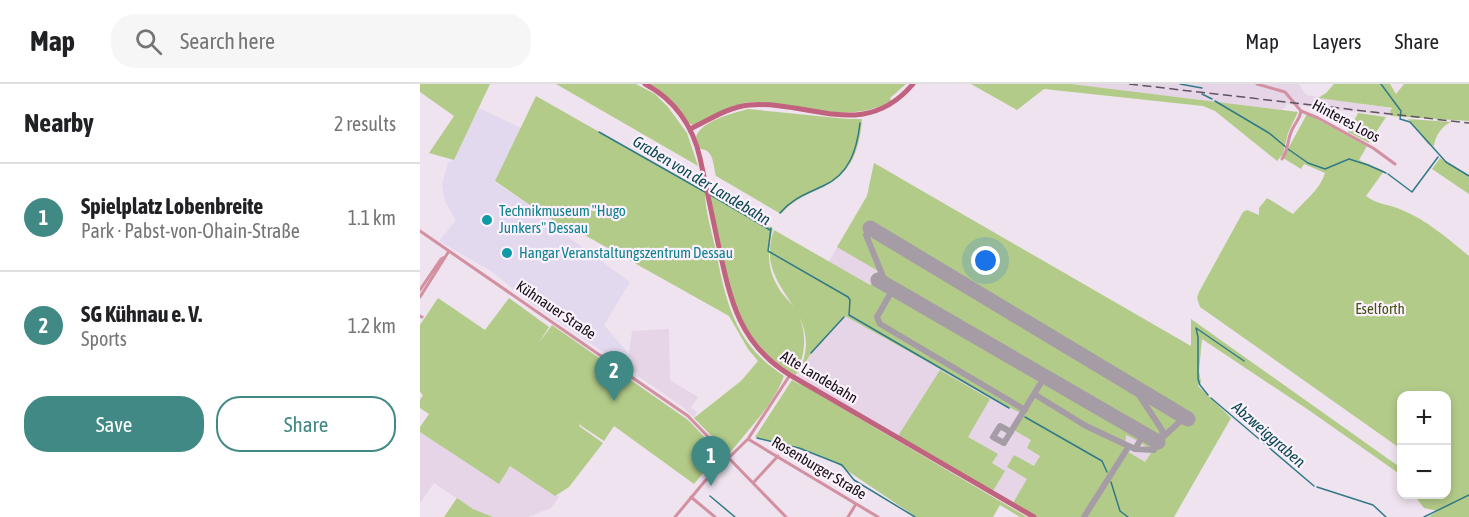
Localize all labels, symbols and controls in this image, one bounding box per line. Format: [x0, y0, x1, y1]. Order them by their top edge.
search box [111, 14, 531, 68]
text: Map [30, 25, 75, 57]
icon: search [132, 25, 165, 58]
text: Search here [180, 28, 275, 54]
text: Map [1245, 29, 1279, 53]
text: Layers [1312, 29, 1362, 53]
text: Share [1395, 29, 1439, 53]
street label: Hinteres Loos [1309, 96, 1383, 145]
text: Nearby [24, 108, 94, 138]
text: 2 results [334, 112, 396, 135]
water label: Graben von der Landebahn [630, 132, 774, 228]
text: Spielplatz Lobenbreite [81, 193, 263, 219]
place label: Technikmuseum "Hugo Junkers" Dessau [499, 202, 626, 236]
text: 1 [39, 206, 48, 229]
text: 1.1 km [348, 206, 396, 229]
marker: Technikmuseum "Hugo Junkers" Dessau [480, 213, 494, 227]
text: Park · Pabst-von-Ohain-Straße [81, 219, 300, 242]
place label: Hangar Veranstaltungszentrum Dessau [519, 244, 733, 261]
marker: Hangar Veranstaltungszentrum Dessau [500, 246, 514, 260]
your location [971, 246, 1000, 275]
street label: Kühnauer Straße [513, 277, 599, 342]
park label: Eselforth [1355, 300, 1405, 317]
text: SG Kühnau e. V. [81, 301, 202, 327]
text: 2 [39, 314, 48, 337]
text: 1.2 km [348, 314, 396, 337]
text: Sports [81, 327, 127, 350]
street label: Alte Landebahn [778, 347, 861, 406]
pin: 2 [594, 352, 634, 401]
map controls [1397, 391, 1451, 499]
button: + [1397, 391, 1451, 445]
button: Save [24, 396, 204, 452]
button: Share [216, 396, 396, 452]
water label: Abzweiggraben [1228, 397, 1309, 471]
street label: Rosenburger Straße [769, 433, 870, 503]
pin: 1 [692, 436, 730, 486]
button: − [1397, 445, 1451, 499]

